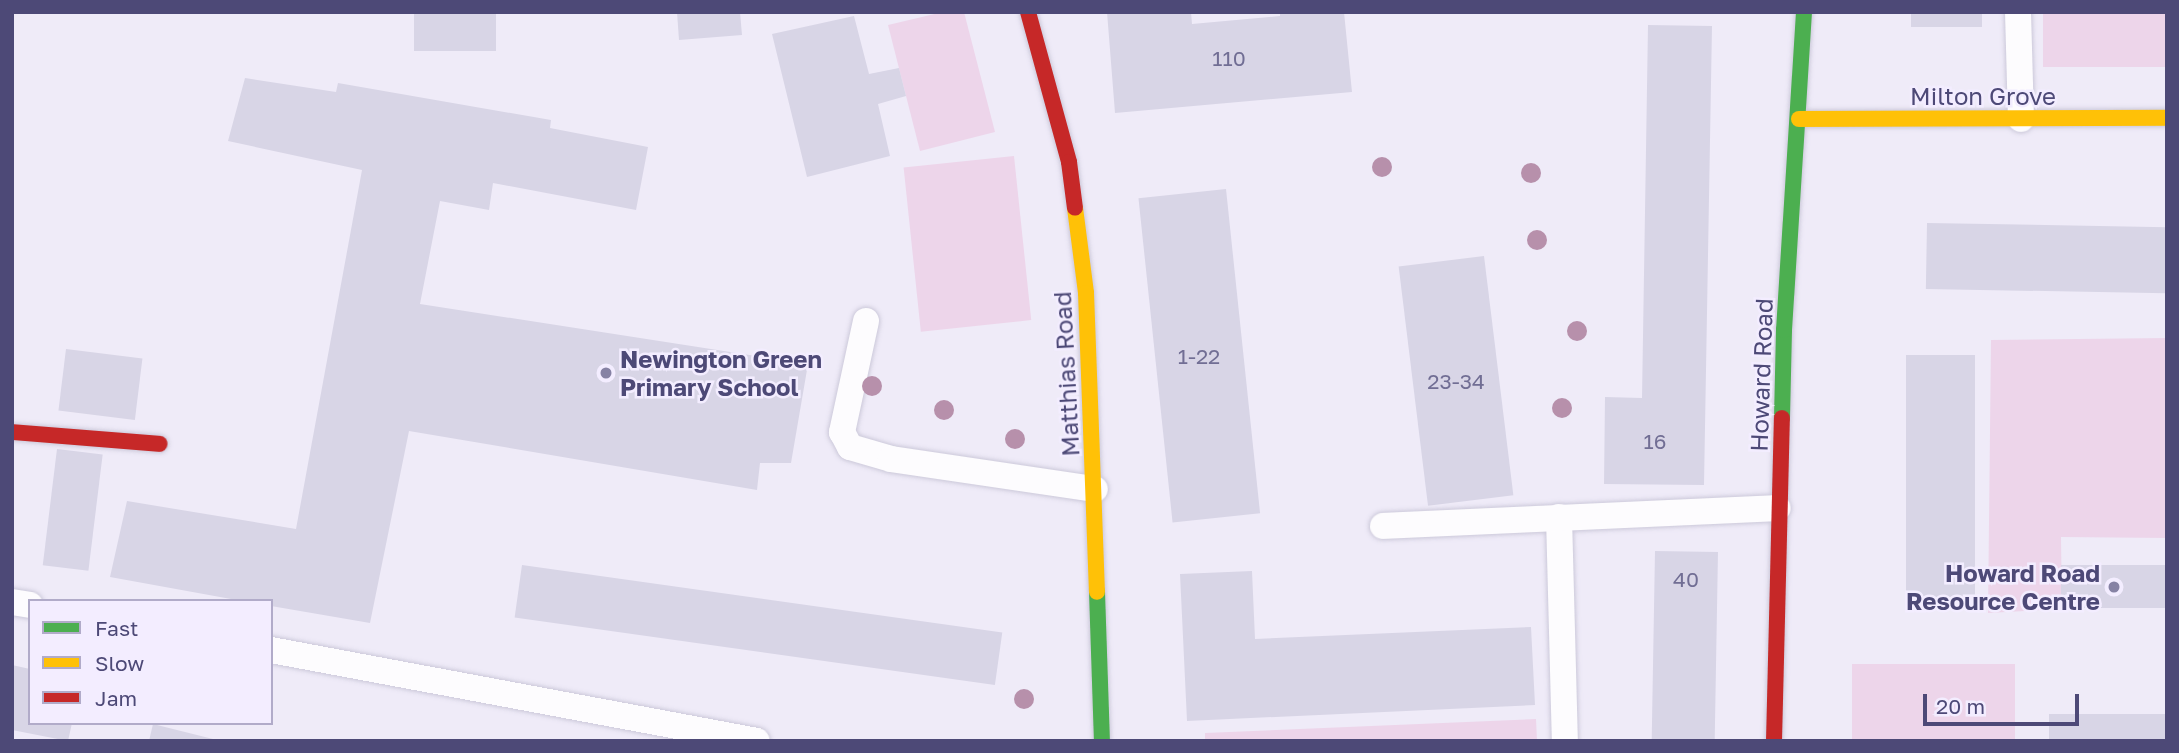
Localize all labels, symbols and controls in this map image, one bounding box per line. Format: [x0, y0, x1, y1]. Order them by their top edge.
house number: 110 [1212, 45, 1246, 71]
street label: Milton Grove [1910, 82, 2056, 110]
street label: Matthias Road [1047, 291, 1085, 457]
street label: Howard Road [1744, 298, 1778, 452]
house number: 1-22 [1178, 343, 1220, 369]
place label: Newington Green Primary School [620, 345, 822, 401]
marker: Newington Green Primary School [598, 365, 614, 381]
house number: 23-34 [1427, 368, 1485, 394]
house number: 16 [1644, 428, 1666, 454]
place label: Howard Road Resource Centre [1906, 559, 2100, 615]
house number: 40 [1673, 566, 1699, 592]
marker: Howard Road Resource Centre [2106, 579, 2122, 595]
legend [28, 599, 273, 725]
text: Fast [95, 615, 138, 641]
text: Slow [95, 650, 144, 676]
scale bar [1927, 680, 2083, 724]
text: Jam [95, 685, 137, 711]
text: 20 m [1936, 693, 1985, 719]

